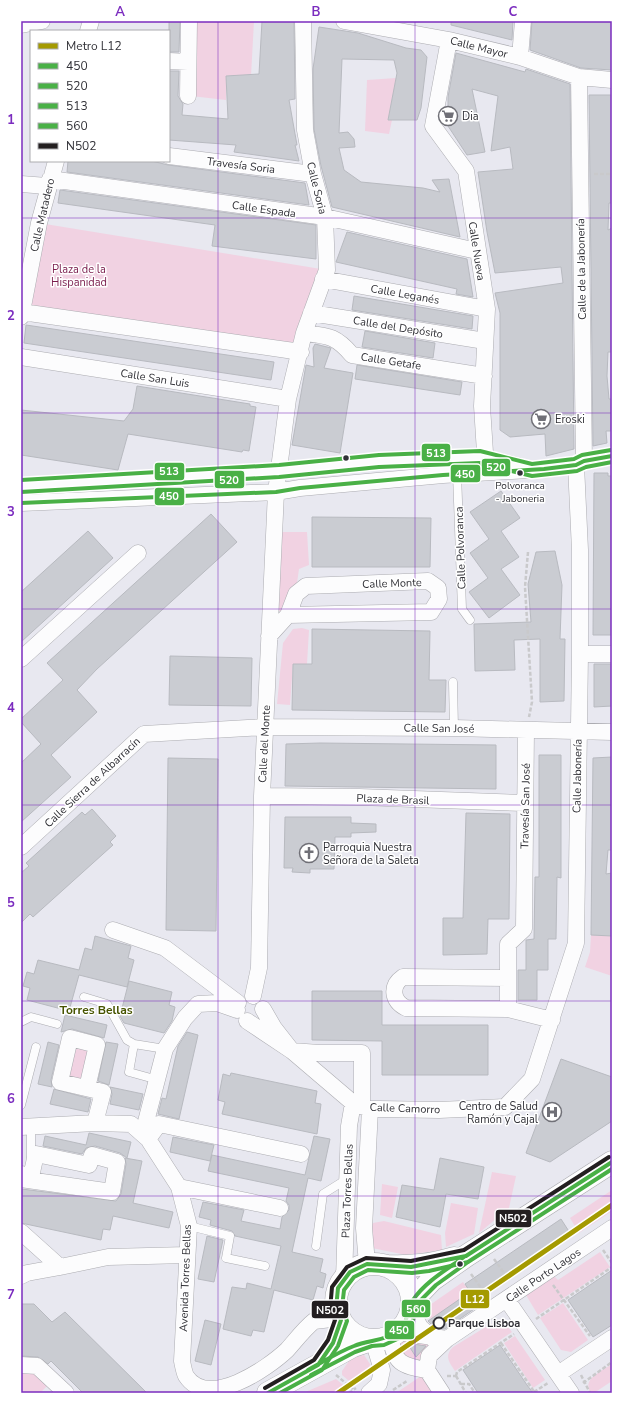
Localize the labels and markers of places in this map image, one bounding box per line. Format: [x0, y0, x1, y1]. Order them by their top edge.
supermarket icon: Dia [437, 105, 459, 127]
place label: Dia [462, 109, 479, 124]
supermarket icon: Eroski [530, 408, 552, 430]
place label: Eroski [555, 412, 585, 427]
unlabelled marker [341, 453, 351, 463]
marker: Polvoranca - Jaboneria [515, 468, 525, 478]
place label: Polvoranca - Jaboneria [495, 479, 545, 506]
place label: Parroquia Nuestra Señora de la Saleta [323, 840, 419, 868]
church icon: Parroquia Nuestra Señora de la Saleta [298, 842, 320, 864]
place label: Centro de Salud Ramón y Cajal [459, 1099, 539, 1127]
hospital icon: Centro de Salud Ramón y Cajal [541, 1101, 563, 1123]
unlabelled marker [455, 1259, 465, 1269]
marker: Parque Lisboa [432, 1316, 446, 1330]
place label: Parque Lisboa [448, 1316, 520, 1331]

